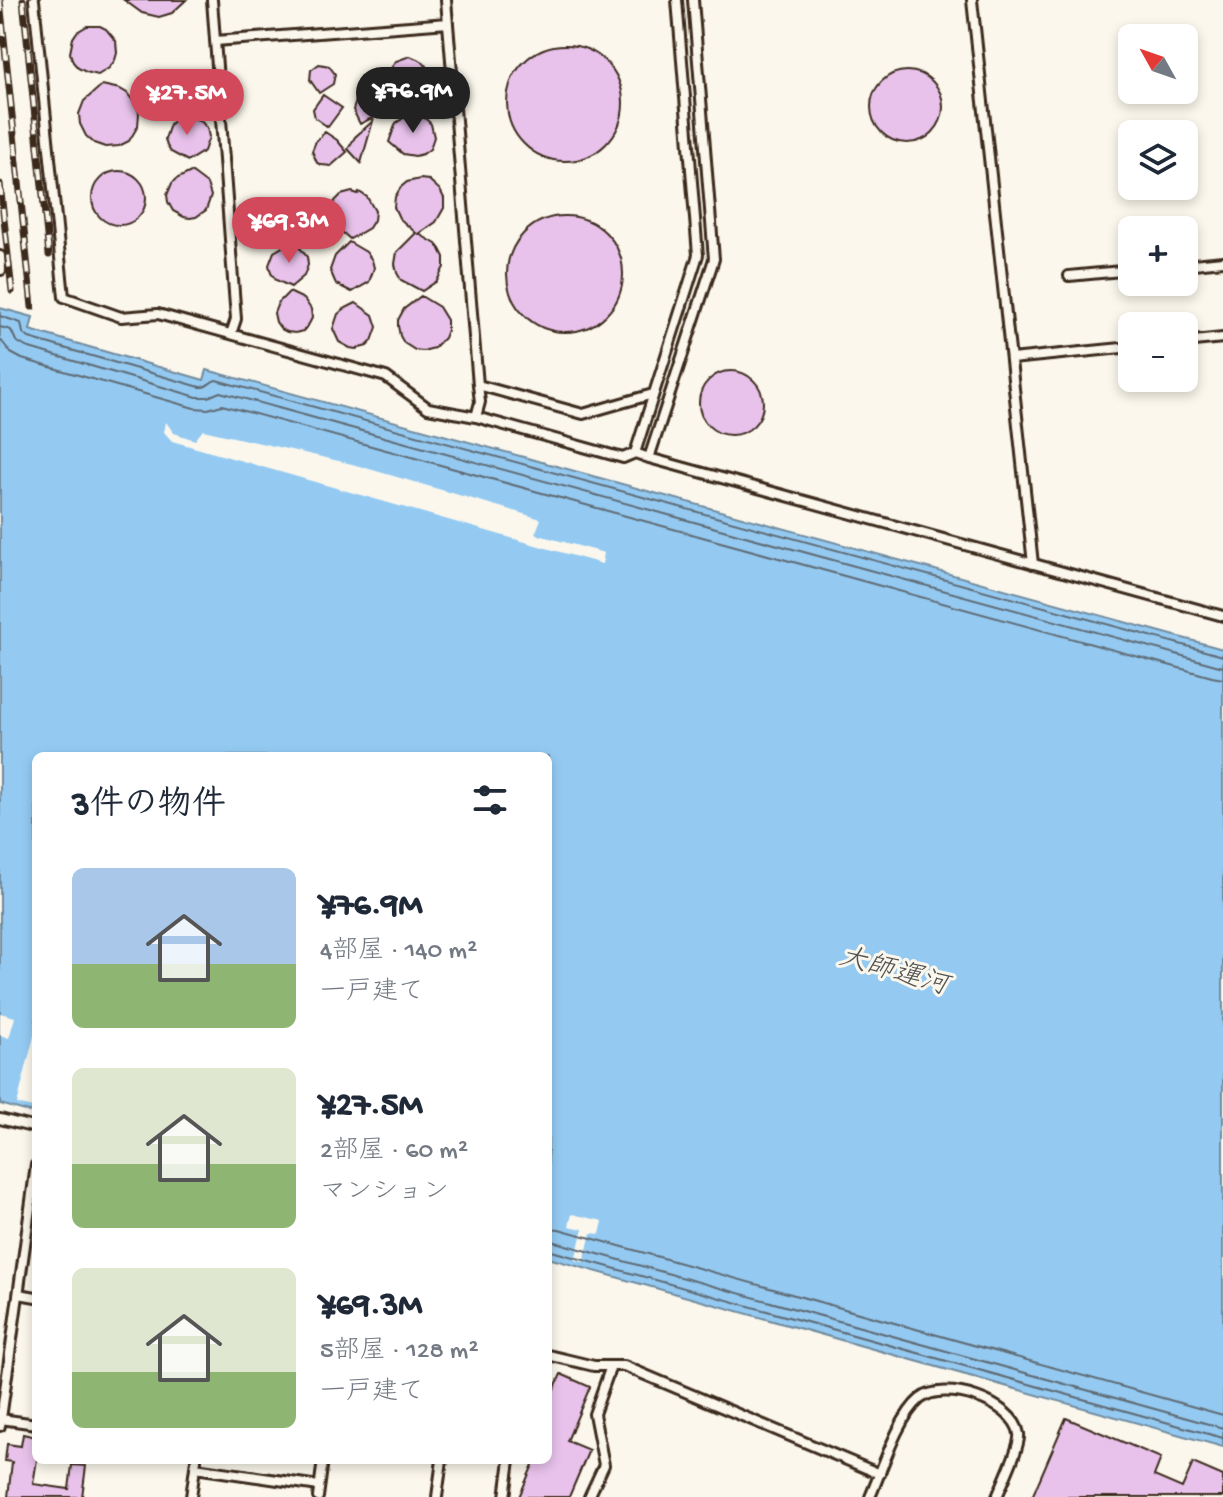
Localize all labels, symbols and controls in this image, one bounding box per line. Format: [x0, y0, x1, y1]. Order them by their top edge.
north arrow [1118, 24, 1198, 104]
map controls [1118, 24, 1198, 392]
pin: ¥76.9M [348, 67, 478, 135]
pin: ¥27.5M [122, 69, 252, 137]
text: ¥76.9M [374, 77, 452, 108]
text: ¥27.5M [148, 79, 226, 110]
button: layers [1118, 120, 1198, 200]
pin: ¥69.3M [224, 197, 354, 265]
text: ¥69.3M [250, 207, 328, 238]
button: + [1118, 216, 1198, 296]
button: − [1118, 312, 1198, 392]
icon: filters [468, 778, 512, 822]
text: 3件の物件 [72, 787, 226, 827]
text: ¥76.9M [320, 887, 422, 927]
icon: home [136, 900, 232, 996]
text: 4部屋 · 140 m² [320, 937, 477, 968]
water label: 大師運河 [835, 942, 955, 1005]
text: 一戸建て [320, 978, 424, 1009]
text: ¥27.5M [320, 1087, 422, 1127]
icon: home [136, 1100, 232, 1196]
text: 2部屋 · 60 m² [320, 1137, 468, 1168]
text: マンション [320, 1178, 449, 1209]
text: ¥69.3M [320, 1287, 422, 1327]
icon: home [136, 1300, 232, 1396]
text: 5部屋 · 128 m² [320, 1337, 479, 1368]
text: 一戸建て [320, 1378, 424, 1409]

